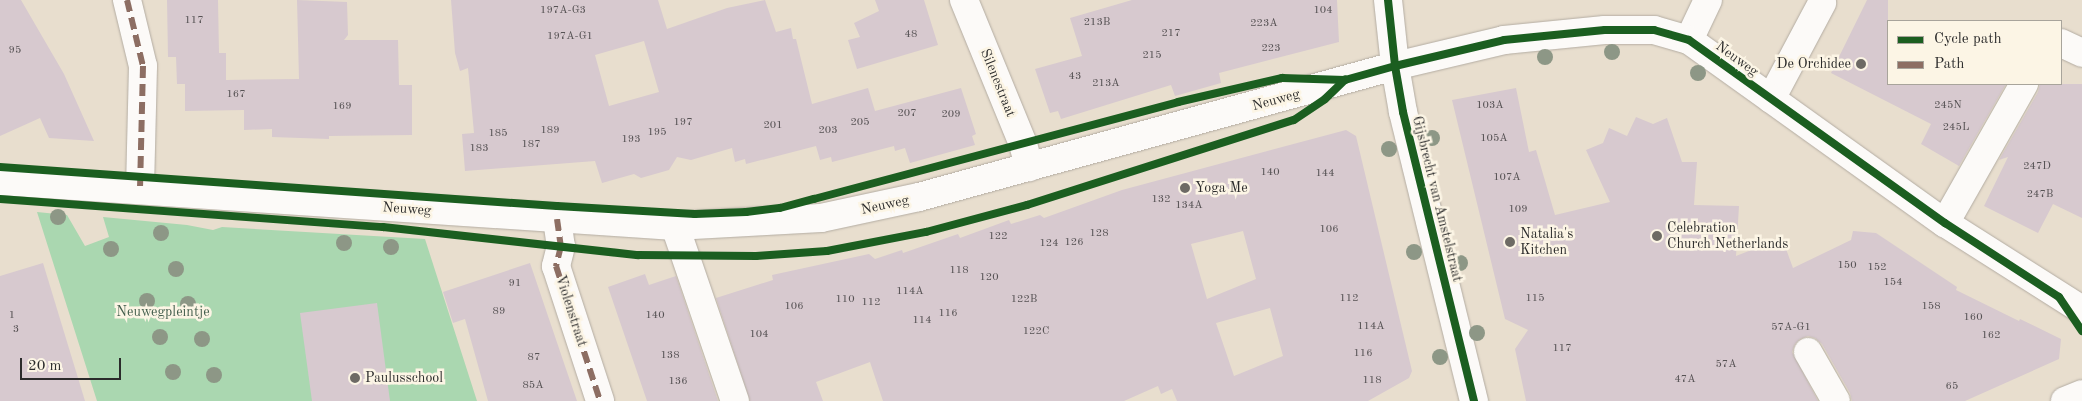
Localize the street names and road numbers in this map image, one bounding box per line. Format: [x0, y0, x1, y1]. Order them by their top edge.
street label: Neuweg [1712, 38, 1762, 80]
street label: Silenestraat [977, 46, 1019, 120]
street label: Neuweg [1250, 86, 1302, 114]
street label: Gijsbrecht van Amstelstraat [1408, 114, 1466, 284]
street label: Neuweg [859, 192, 911, 218]
street label: Neuweg [382, 199, 432, 219]
street label: Violenstraat [552, 273, 590, 349]

